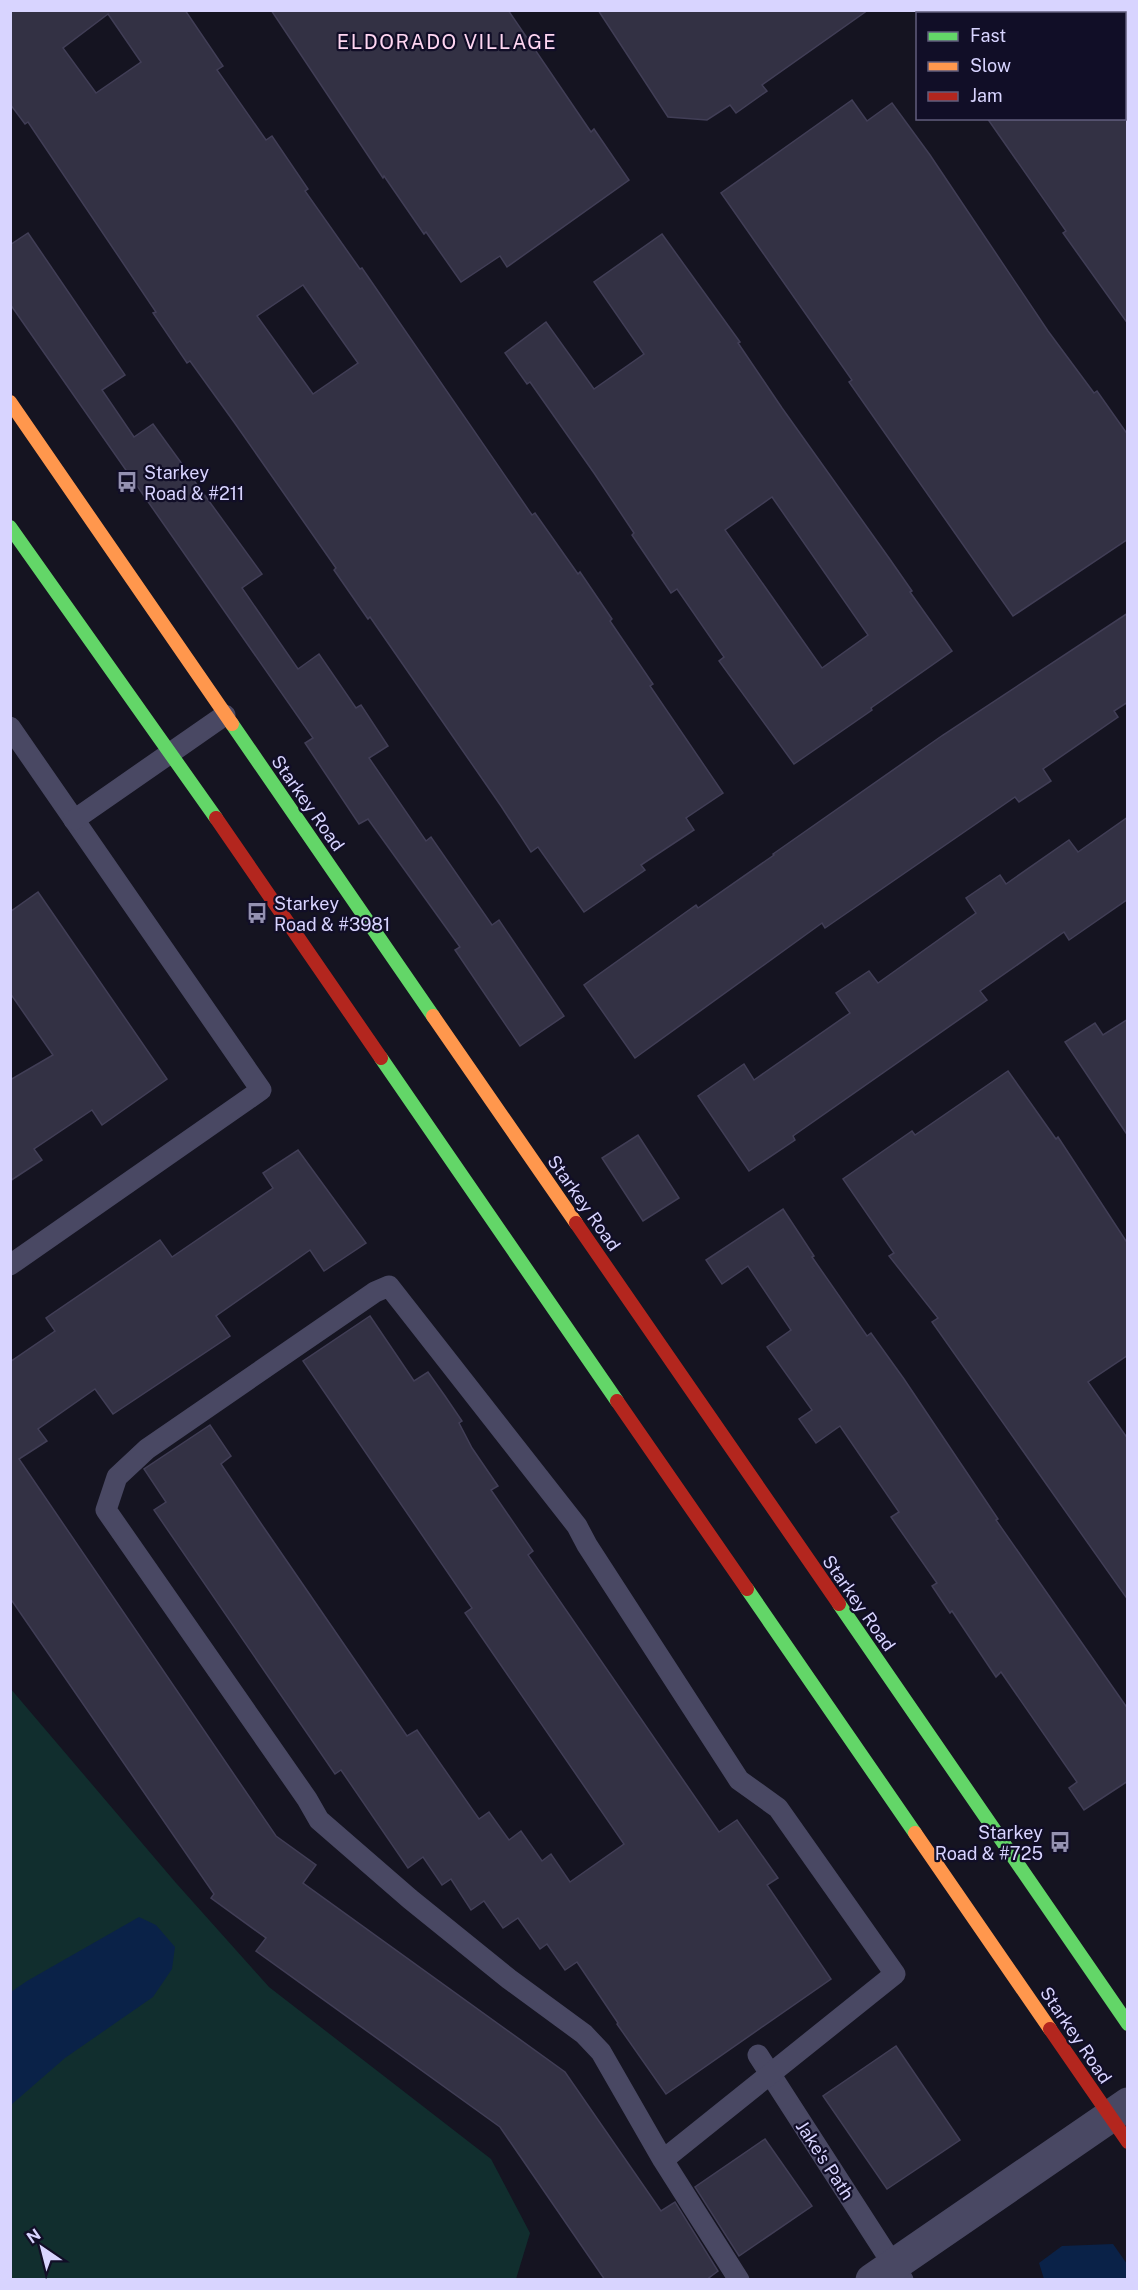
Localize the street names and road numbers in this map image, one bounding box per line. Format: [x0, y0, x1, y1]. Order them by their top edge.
street label: Starkey Road [267, 751, 349, 855]
street label: Starkey Road [543, 1151, 625, 1255]
street label: Starkey Road [818, 1551, 900, 1655]
street label: Starkey Road [1036, 1983, 1116, 2087]
street label: Jake's Path [792, 2116, 858, 2204]

